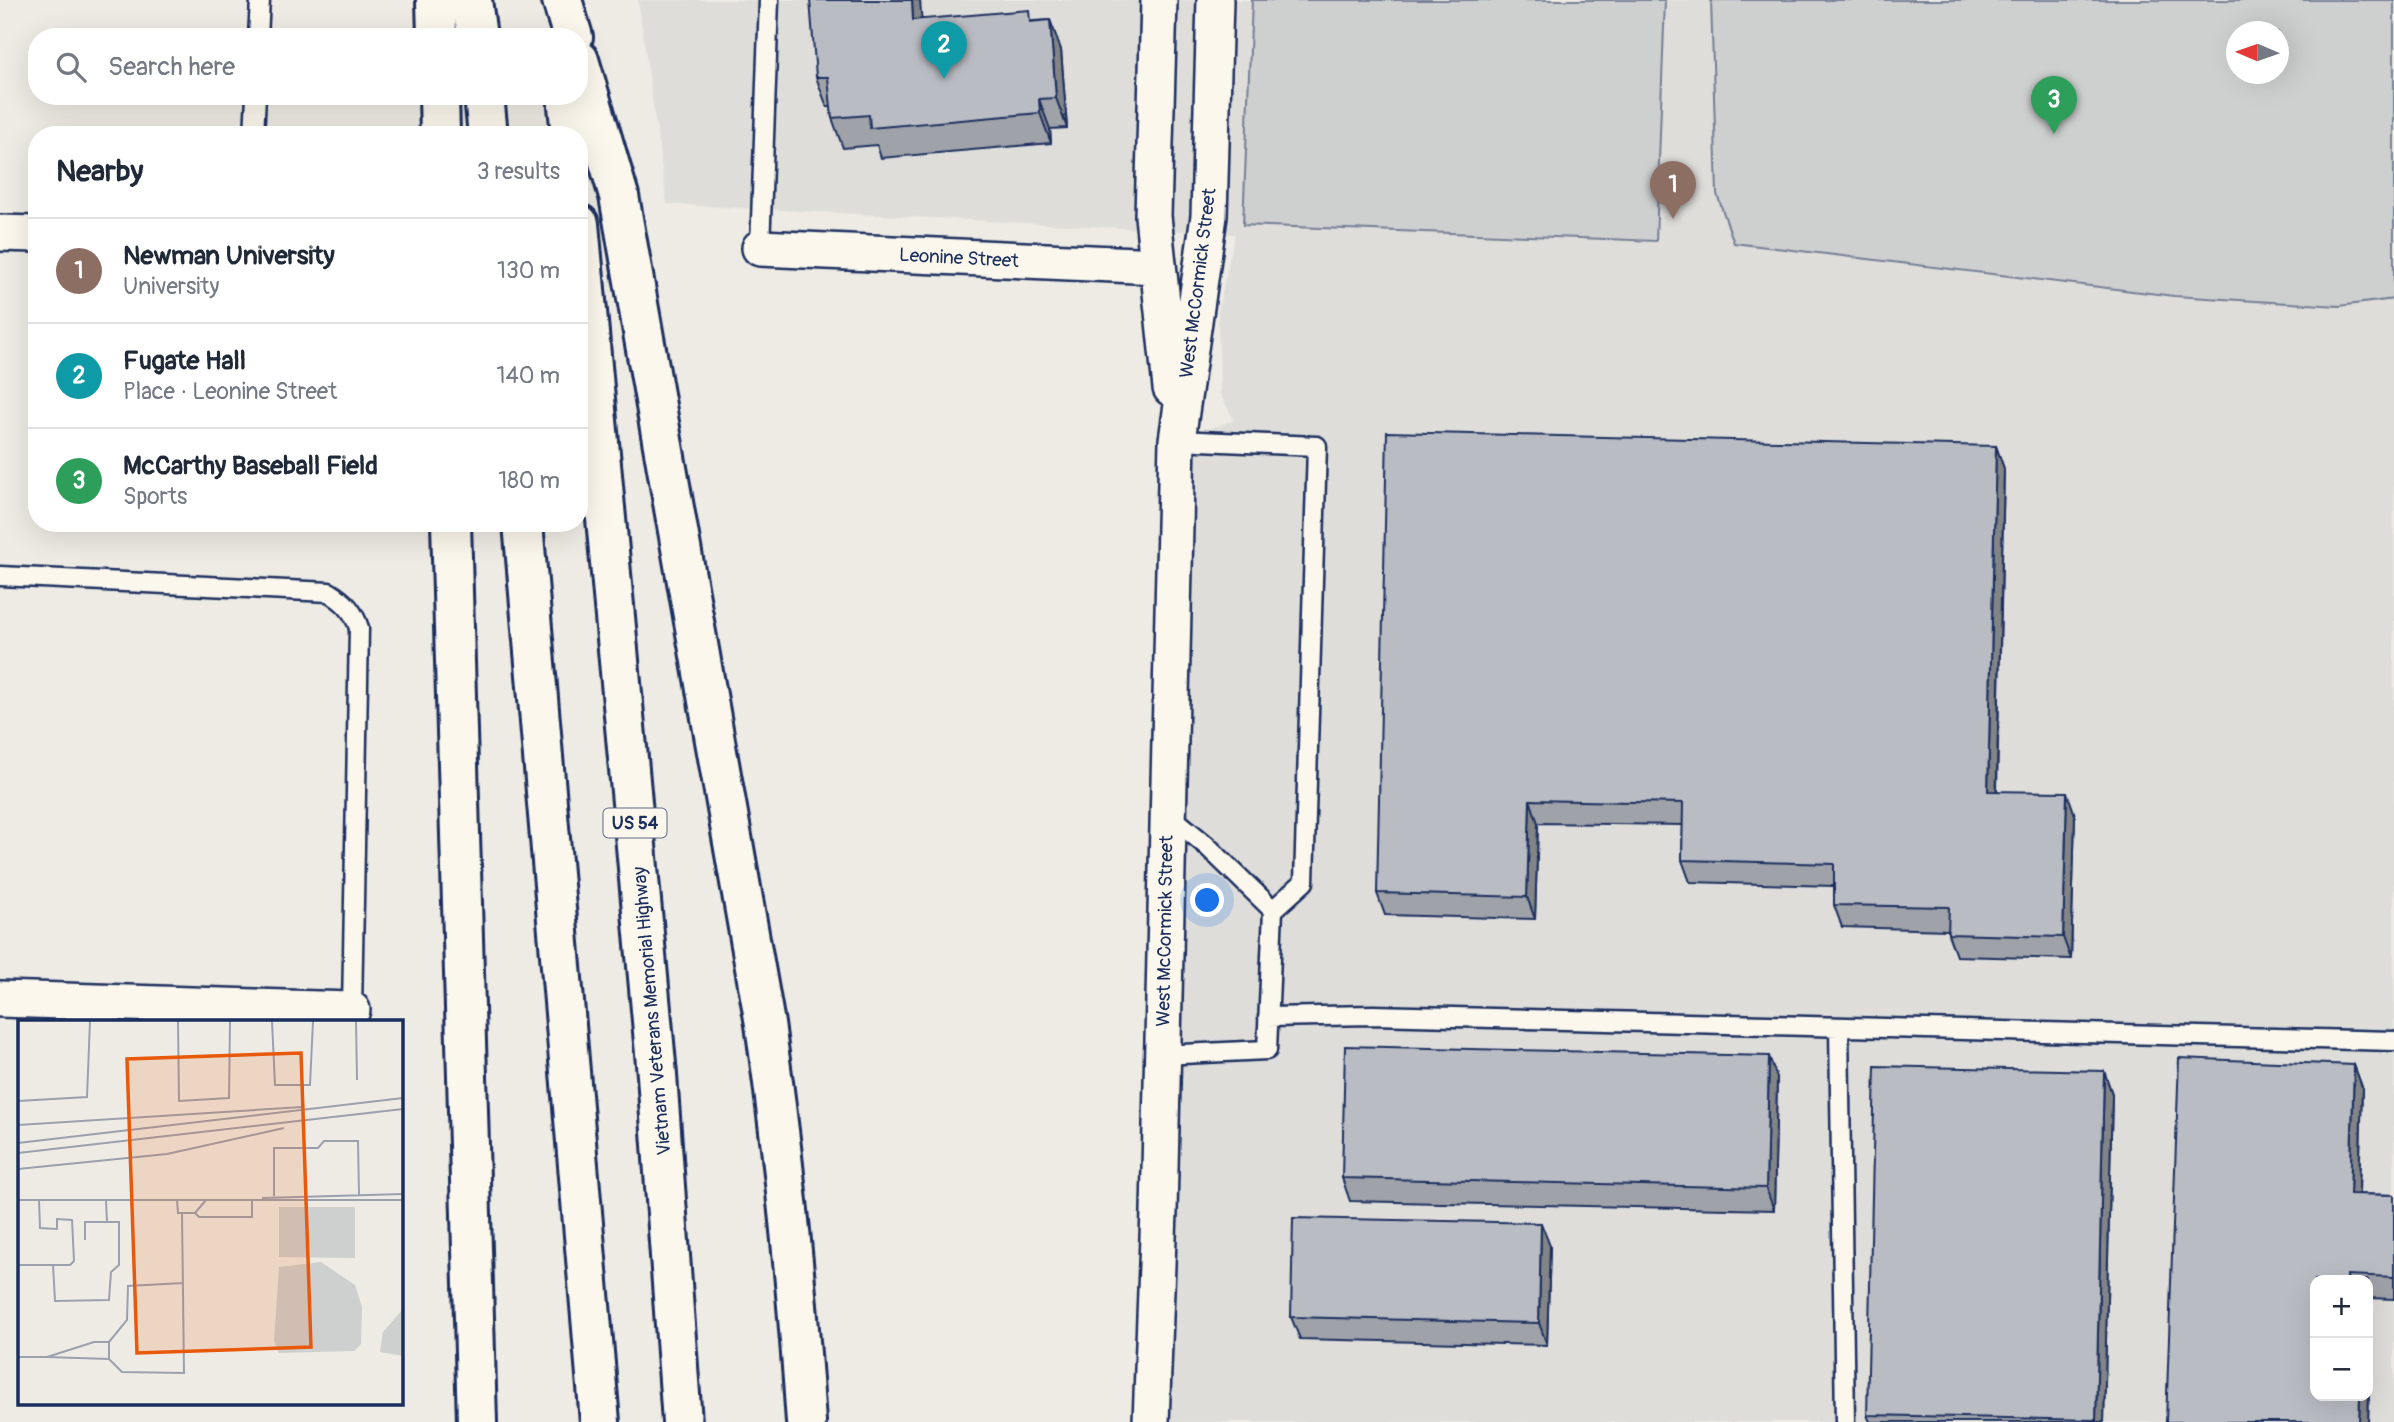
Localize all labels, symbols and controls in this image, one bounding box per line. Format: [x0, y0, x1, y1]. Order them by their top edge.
pin: 2 [921, 21, 967, 79]
north arrow [2226, 21, 2289, 84]
search box [28, 28, 588, 105]
icon: search [52, 48, 90, 86]
text: Search here [108, 51, 235, 83]
pin: 3 [2031, 76, 2077, 134]
text: Nearby [56, 153, 143, 190]
text: 3 results [477, 157, 560, 186]
pin: 1 [1650, 161, 1696, 219]
street label: West McCormick Street [1174, 186, 1222, 380]
text: Newman University [123, 240, 335, 272]
street label: Leonine Street [898, 243, 1020, 273]
text: 1 [75, 256, 84, 285]
text: 130 m [497, 256, 560, 285]
text: University [123, 272, 219, 301]
text: Fugate Hall [123, 345, 246, 377]
text: 2 [73, 361, 85, 390]
text: 140 m [497, 361, 560, 390]
text: Place · Leonine Street [123, 377, 337, 406]
text: McCarthy Baseball Field [123, 450, 378, 482]
text: 3 [73, 466, 85, 495]
text: 180 m [498, 466, 560, 495]
text: Sports [123, 482, 187, 511]
road number: US 54 [604, 808, 666, 838]
street label: West McCormick Street [1151, 835, 1179, 1027]
street label: Vietnam Veterans Memorial Highway [627, 866, 677, 1156]
your location [1190, 883, 1224, 917]
inset map [18, 1020, 402, 1404]
map controls [2310, 1275, 2373, 1401]
button: + [2310, 1275, 2373, 1338]
button: − [2310, 1338, 2373, 1401]

